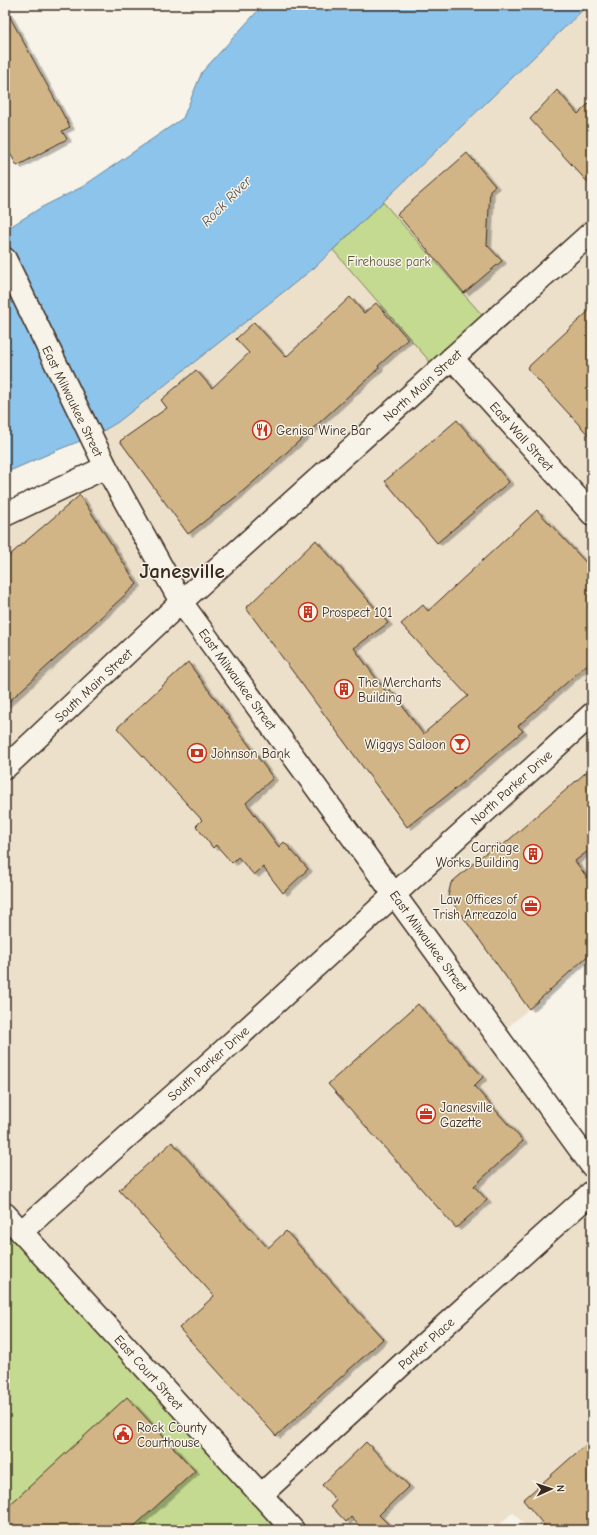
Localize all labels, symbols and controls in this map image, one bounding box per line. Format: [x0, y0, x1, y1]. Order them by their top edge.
water label: Rock River [198, 172, 256, 230]
park label: Firehouse park [347, 254, 432, 269]
street label: East Milwaukee Street [39, 343, 106, 460]
street label: North Main Street [380, 345, 466, 424]
street label: East Wall Street [487, 399, 557, 475]
restaurant icon: Genisa Wine Bar [251, 419, 273, 441]
place label: Genisa Wine Bar [276, 423, 371, 438]
district label: Janesville [139, 559, 225, 583]
building icon: Prospect 101 [297, 601, 319, 623]
place label: Prospect 101 [322, 605, 392, 620]
street label: East Milwaukee Street [196, 626, 280, 734]
street label: South Main Street [52, 645, 136, 725]
place label: The Merchants Building [358, 675, 441, 705]
building icon: The Merchants Building [333, 678, 355, 700]
bar icon: Wiggys Saloon [449, 733, 471, 755]
place label: Wiggys Saloon [365, 737, 446, 752]
bank icon: Johnson Bank [186, 742, 208, 764]
place label: Johnson Bank [211, 746, 291, 761]
street label: North Parker Drive [468, 747, 555, 828]
place label: Carriage Works Building [436, 840, 519, 870]
building icon: Carriage Works Building [522, 843, 544, 865]
street label: East Milwaukee Street [387, 888, 471, 996]
place label: Law Offices of Trish Arreazola [433, 892, 518, 922]
office icon: Law Offices of Trish Arreazola [520, 895, 542, 917]
street label: South Parker Drive [165, 1023, 252, 1104]
place label: Janesville Gazette [440, 1100, 493, 1130]
office icon: Janesville Gazette [415, 1103, 437, 1125]
street label: Parker Place [395, 1314, 458, 1372]
street label: East Court Street [111, 1332, 187, 1414]
place label: Rock County Courthouse [137, 1420, 207, 1450]
public building icon: Rock County Courthouse [112, 1423, 134, 1445]
north arrow [531, 1469, 571, 1509]
text: N [554, 1485, 567, 1492]

